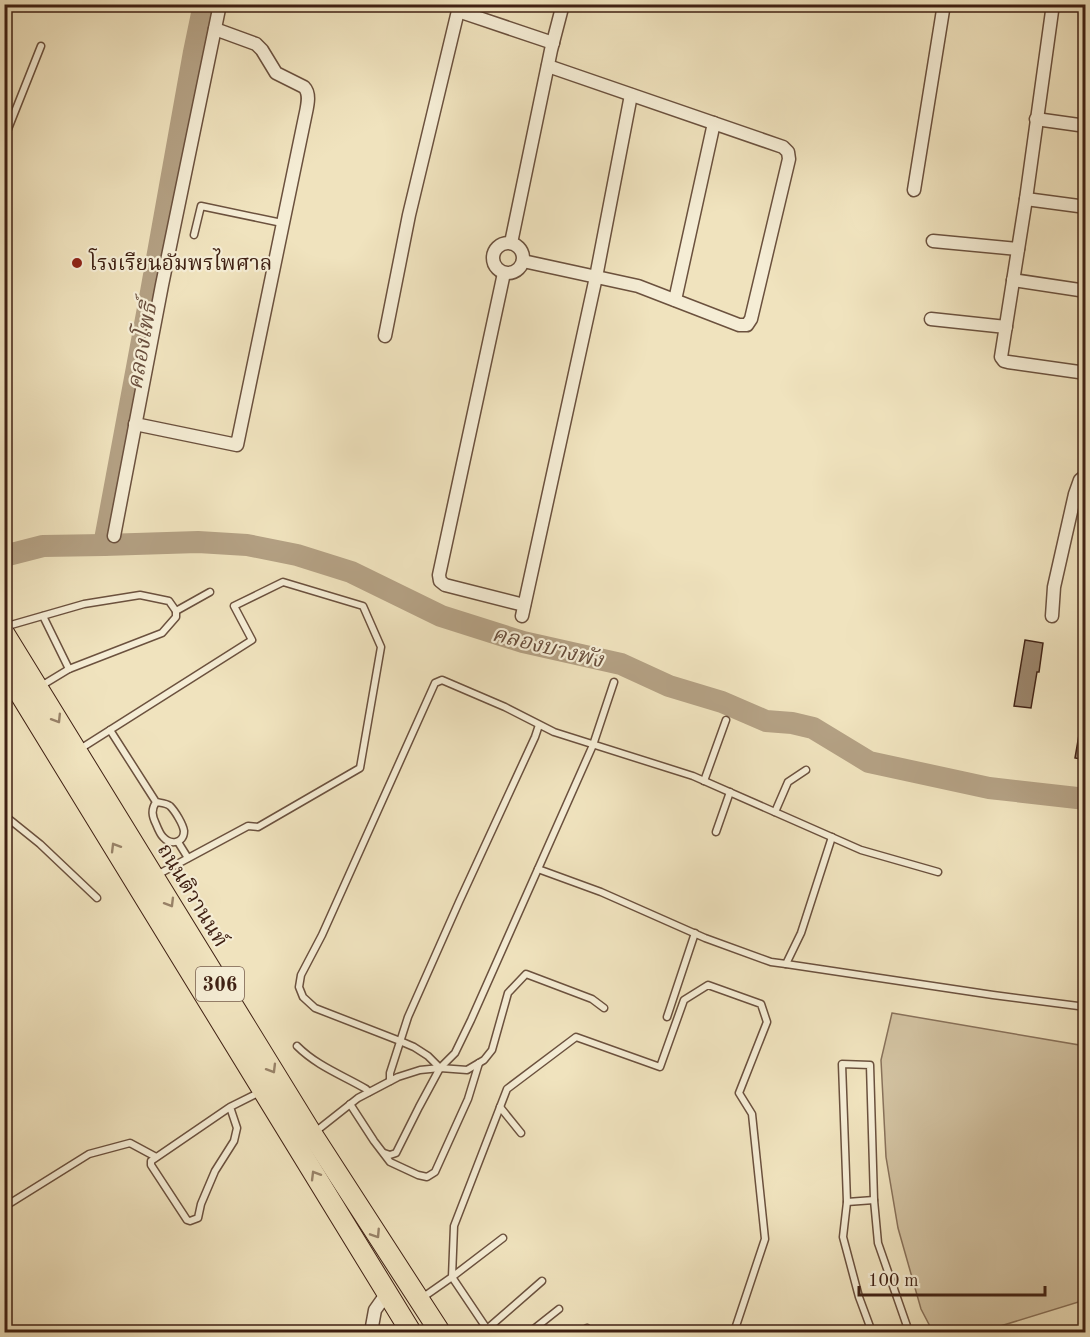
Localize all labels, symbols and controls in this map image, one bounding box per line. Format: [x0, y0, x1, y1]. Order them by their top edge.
place label: โรงเรียนอัมพรไพศาล [88, 248, 272, 275]
marker: โรงเรียนอัมพรไพศาล [70, 256, 84, 270]
water label: คลองโพธิ์ [118, 292, 163, 391]
water label: คลองบางพัง [490, 623, 606, 673]
one-way arrow [50, 713, 62, 723]
street label: ถนนติวานนท์ [153, 838, 234, 951]
one-way arrow [111, 843, 122, 854]
one-way arrow [162, 897, 174, 907]
road number: 306 [196, 967, 244, 1001]
one-way arrow [264, 1063, 276, 1073]
one-way arrow [311, 1171, 323, 1181]
one-way arrow [369, 1228, 381, 1238]
scale bar [859, 1259, 1045, 1297]
text: 100 m [868, 1272, 919, 1290]

